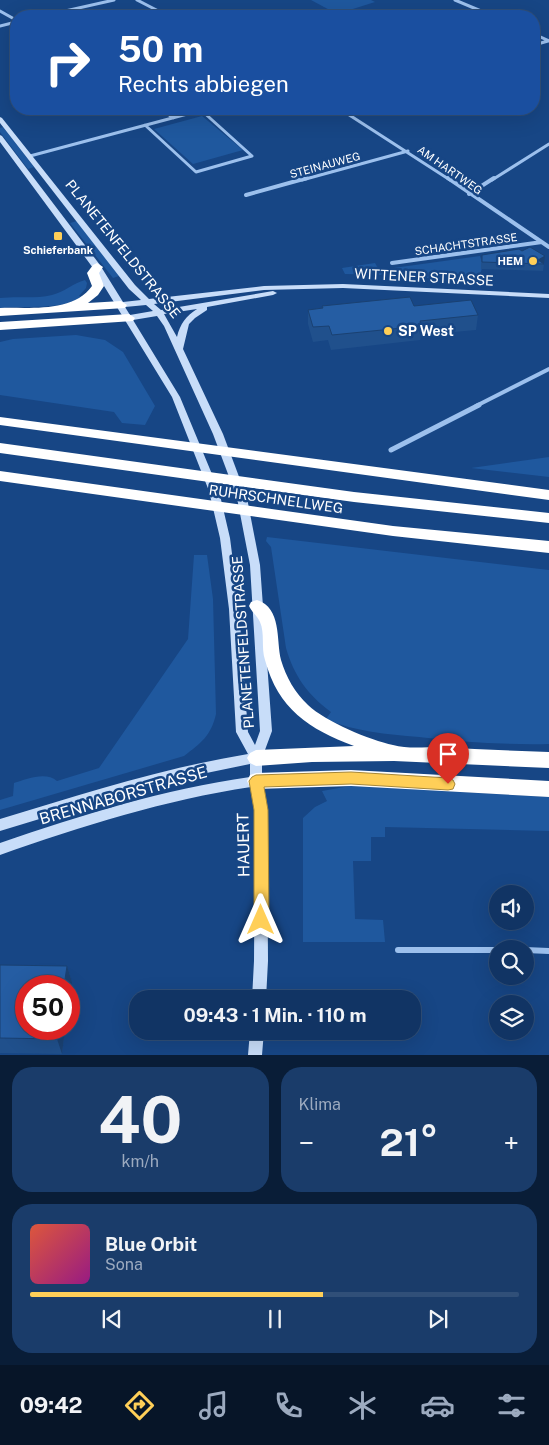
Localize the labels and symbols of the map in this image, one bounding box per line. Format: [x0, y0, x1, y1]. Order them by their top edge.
street label: AM HARTWEG [415, 143, 485, 197]
street label: STEINAUWEG [288, 150, 362, 180]
street label: PLANETENFELDSTRASSE [62, 177, 184, 321]
marker: Schieferbank [52, 230, 64, 242]
street label: SCHACHTSTRASSE [414, 231, 518, 257]
place label: Schieferbank [23, 244, 94, 256]
place label: HEM [497, 255, 523, 267]
marker: HEM [527, 255, 539, 267]
street label: WITTENER STRASSE [354, 265, 494, 289]
place label: SP West [398, 323, 454, 339]
marker: SP West [382, 325, 394, 337]
street label: RUHRSCHNELLWEG [208, 482, 344, 516]
street label: PLANETENFELDSTRASSE [229, 555, 257, 729]
pin [427, 733, 469, 784]
street label: BRENNABORSTRASSE [37, 762, 209, 829]
street label: HAUERT [233, 812, 254, 877]
position arrow [234, 893, 286, 945]
speed limit sign: 50 [15, 975, 80, 1040]

